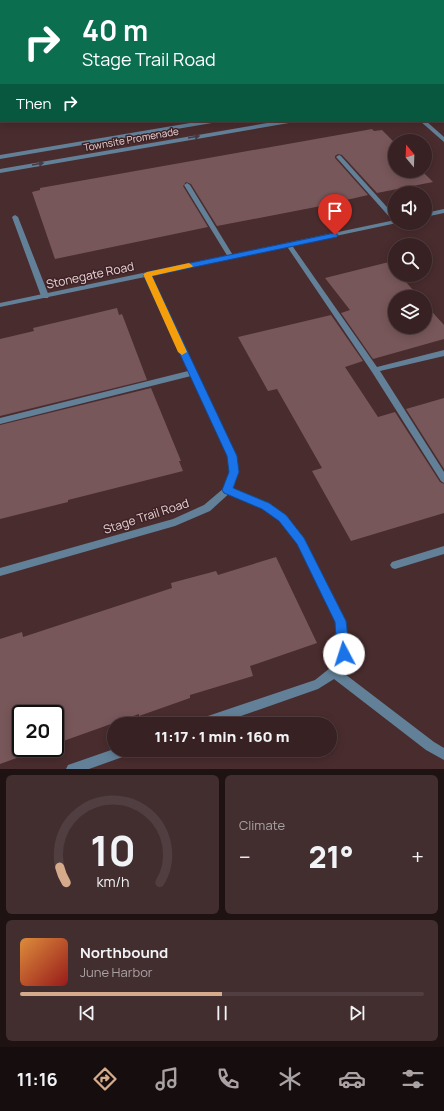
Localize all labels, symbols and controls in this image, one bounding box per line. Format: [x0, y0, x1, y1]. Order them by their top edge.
text: 40 m [82, 11, 148, 49]
icon: right [16, 16, 68, 68]
text: Stage Trail Road [82, 47, 216, 71]
icon: right [59, 92, 81, 114]
text: Then [16, 93, 51, 114]
street label: Townsite Promenade [82, 124, 180, 154]
one-way arrow [188, 134, 200, 140]
north arrow [388, 134, 432, 178]
map controls [388, 134, 432, 334]
one-way arrow [32, 161, 45, 167]
button: sound [388, 186, 432, 230]
pin [318, 194, 352, 235]
icon: arrive [324, 200, 346, 222]
button: search [388, 238, 432, 282]
street label: Stonegate Road [45, 257, 135, 293]
button: layers [388, 290, 432, 334]
street label: Stage Trail Road [101, 494, 191, 538]
position arrow [323, 633, 365, 675]
speed limit sign: 20 [12, 705, 64, 757]
text: 11:17 · 1 min · 160 m [155, 726, 289, 747]
text: Climate [239, 816, 285, 834]
text: 10 [90, 821, 135, 877]
text: 21° [308, 836, 354, 877]
text: − [239, 842, 251, 872]
text: + [411, 842, 424, 872]
text: km/h [96, 871, 129, 890]
text: Northbound [80, 942, 168, 963]
text: June Harbor [80, 963, 153, 981]
icon: previous [76, 1002, 98, 1024]
icon: pause [211, 1002, 233, 1024]
icon: next [346, 1002, 368, 1024]
icon: directions [91, 1065, 119, 1093]
icon: music [153, 1065, 181, 1093]
icon: phone [214, 1065, 242, 1093]
icon: climate [276, 1065, 304, 1093]
icon: car [338, 1065, 366, 1093]
icon: filters [399, 1065, 427, 1093]
text: 11:16 [17, 1067, 58, 1091]

